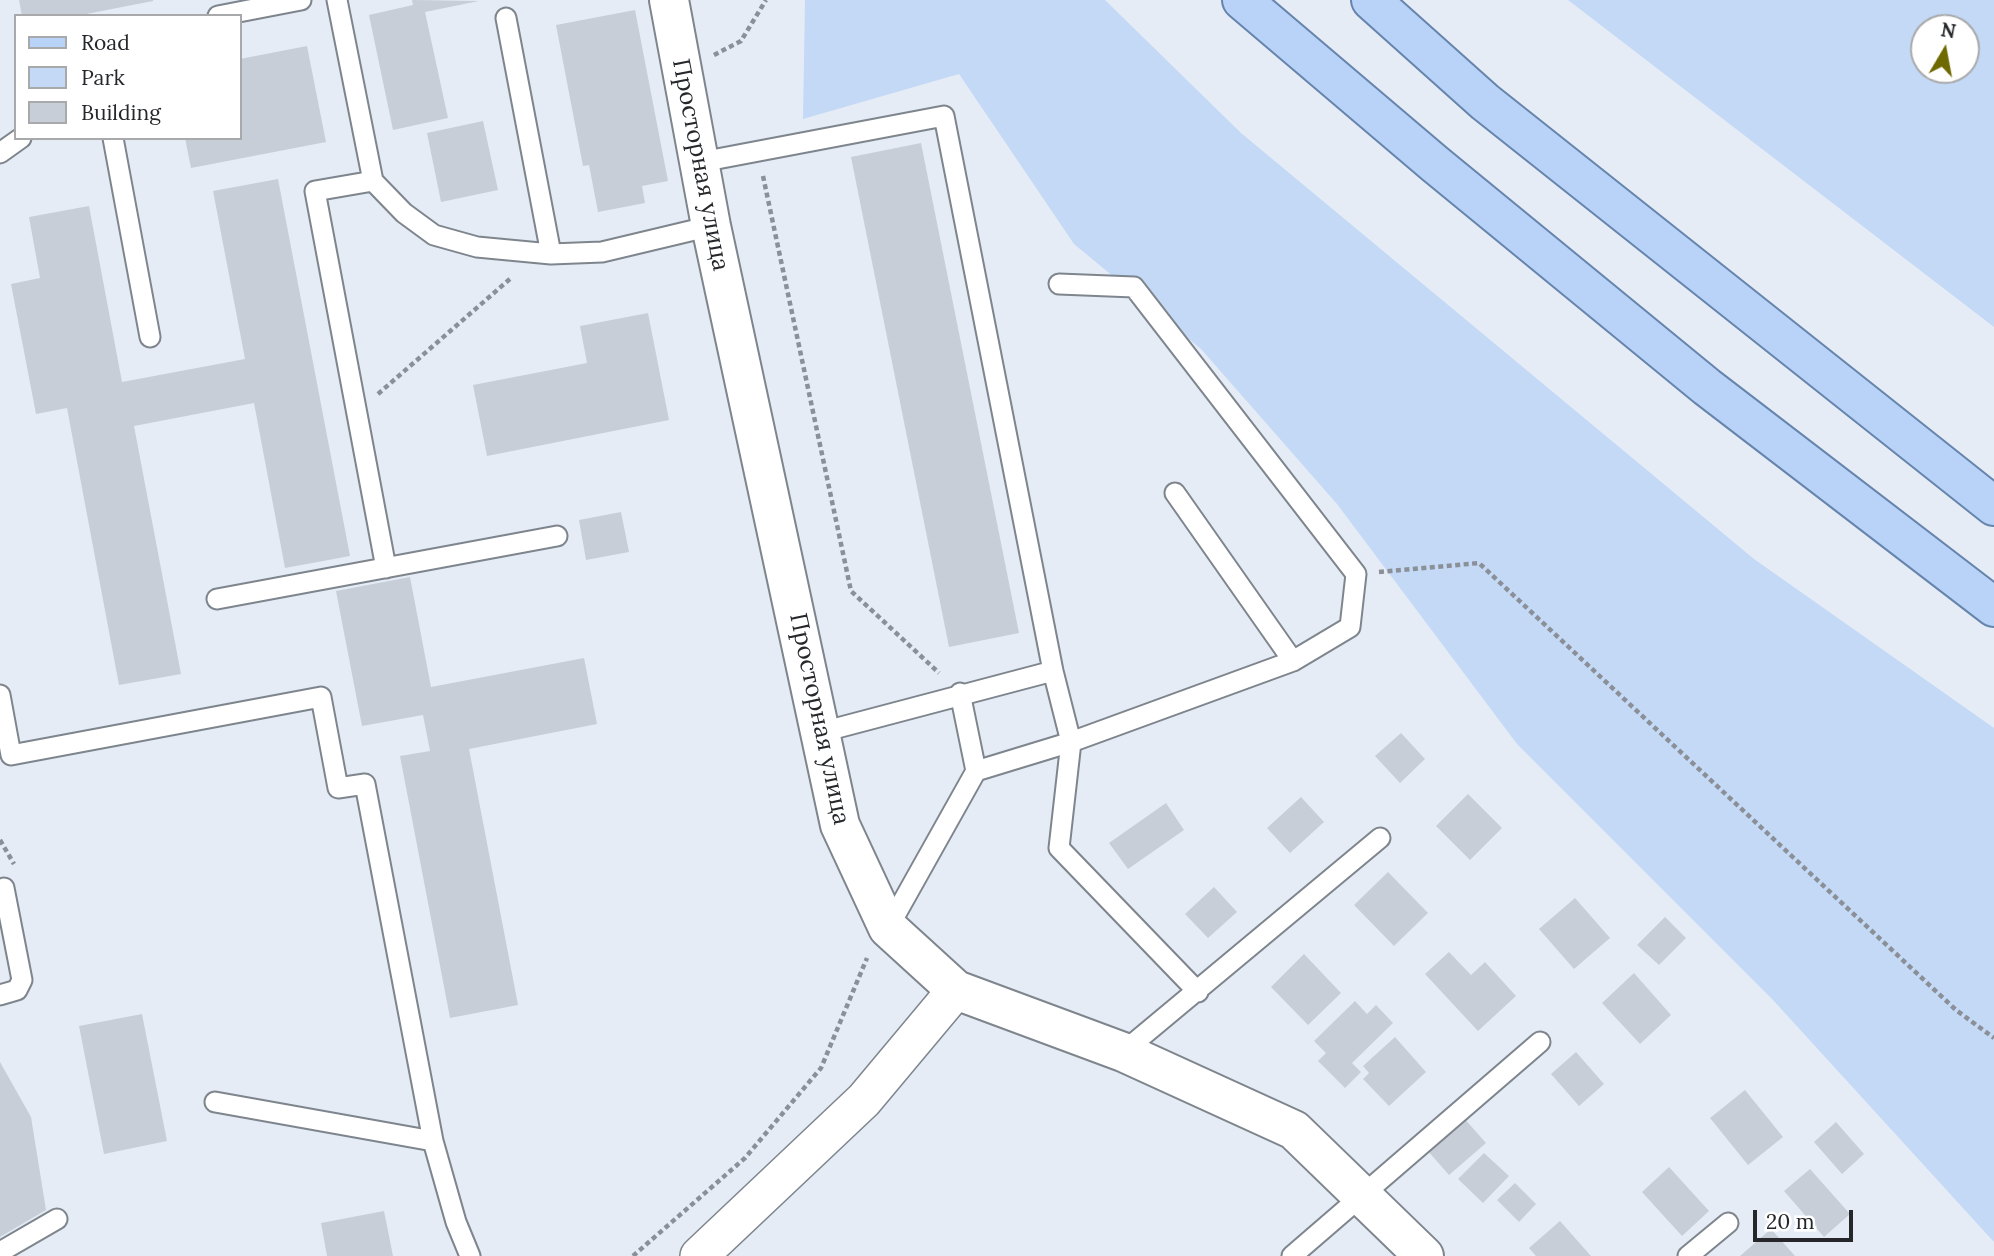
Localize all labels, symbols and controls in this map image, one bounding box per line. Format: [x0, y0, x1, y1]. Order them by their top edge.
legend [14, 14, 242, 140]
north arrow [1910, 14, 1980, 84]
text: N [1939, 17, 1958, 43]
text: Road [81, 29, 130, 56]
street label: Просторная улица [665, 57, 735, 273]
text: Park [81, 64, 125, 91]
text: Building [81, 99, 161, 126]
street label: Просторная улица [783, 611, 855, 827]
scale bar [1756, 1196, 1856, 1240]
text: 20 m [1766, 1208, 1815, 1235]

